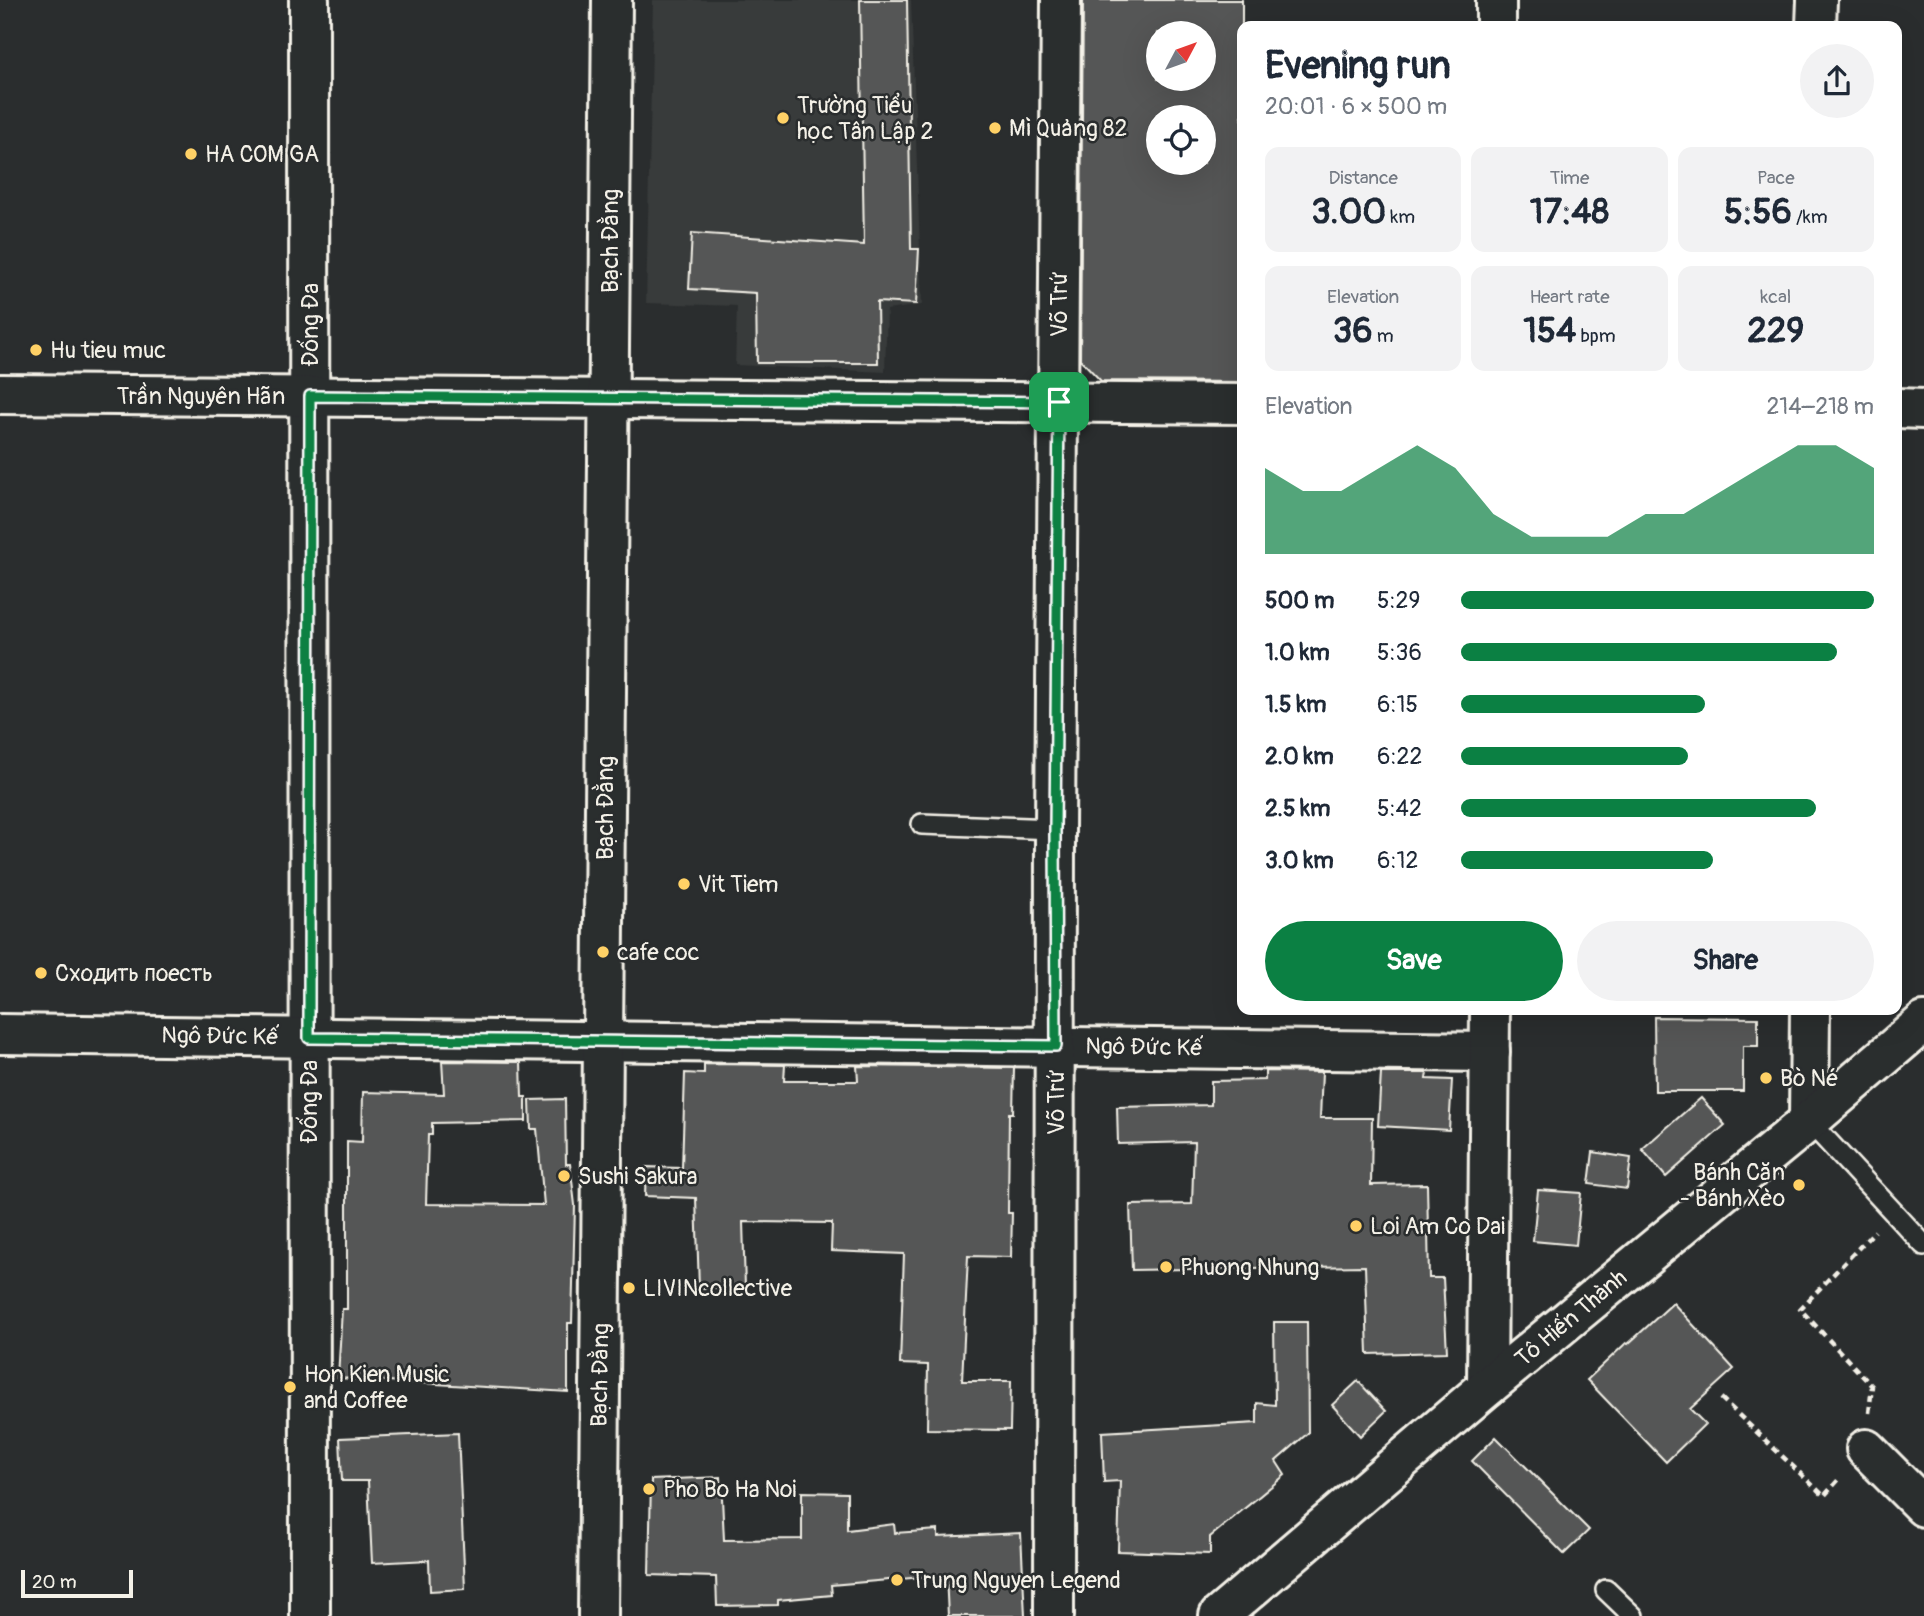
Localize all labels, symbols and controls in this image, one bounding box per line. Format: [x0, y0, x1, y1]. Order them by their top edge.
north arrow [1146, 21, 1216, 91]
map controls [1146, 21, 1216, 175]
text: Evening run [1265, 42, 1451, 90]
button: share [1800, 44, 1874, 118]
place label: Trường Tiểu học Tân Lập 2 [797, 91, 933, 146]
text: 20:01 · 6 × 500 m [1265, 92, 1447, 121]
button: locate [1146, 105, 1216, 175]
marker: Trường Tiểu học Tân Lập 2 [775, 110, 791, 126]
place label: Mì Quảng 82 [1009, 114, 1127, 143]
marker: Mì Quảng 82 [987, 120, 1003, 136]
place label: HA COM GA [205, 140, 319, 169]
marker: HA COM GA [183, 146, 199, 162]
text: Distance [1328, 166, 1398, 190]
text: Time [1550, 166, 1589, 190]
text: Pace [1757, 166, 1795, 190]
street label: Bạch Đằng [596, 189, 625, 293]
text: 3.00 [1311, 190, 1386, 234]
text: 17:48 [1530, 190, 1609, 234]
text: 5:56 [1724, 190, 1792, 234]
text: km [1386, 205, 1415, 229]
text: /km [1792, 205, 1828, 229]
street label: Võ Trứ [1045, 271, 1074, 337]
street label: Đống Đa [296, 283, 325, 367]
text: Elevation [1327, 285, 1399, 309]
text: Heart rate [1529, 285, 1610, 309]
text: kcal [1760, 285, 1791, 309]
text: 36 [1333, 309, 1373, 353]
text: 154 [1523, 309, 1576, 353]
text: 229 [1747, 309, 1804, 353]
text: m [1373, 324, 1394, 348]
text: bpm [1576, 324, 1616, 348]
place label: Hu tieu muc [50, 336, 166, 365]
marker: Hu tieu muc [28, 342, 44, 358]
pin [1029, 372, 1089, 432]
street label: Trần Nguyên Hãn [117, 382, 285, 411]
icon: arrive [1040, 383, 1078, 421]
text: Elevation [1265, 392, 1353, 421]
text: 214–218 m [1766, 392, 1874, 421]
text: 500 m [1265, 586, 1334, 615]
text: 5:29 [1377, 586, 1420, 615]
text: 1.0 km [1265, 638, 1330, 667]
text: 5:36 [1377, 638, 1422, 667]
text: 1.5 km [1265, 690, 1327, 719]
text: 6:15 [1377, 690, 1418, 719]
text: 2.0 km [1265, 742, 1334, 771]
text: 6:22 [1377, 742, 1422, 771]
street label: Bạch Đằng [591, 756, 620, 860]
text: 2.5 km [1265, 794, 1330, 823]
text: 5:42 [1377, 794, 1422, 823]
text: 3.0 km [1265, 846, 1334, 875]
text: 6:12 [1377, 846, 1418, 875]
place label: Vit Tiem [698, 870, 779, 899]
marker: Vit Tiem [676, 876, 692, 892]
button: Save [1265, 921, 1563, 1001]
button: Share [1577, 921, 1874, 1001]
place label: cafe coc [617, 938, 699, 967]
marker: cafe coc [595, 944, 611, 960]
place label: Сходить поесть [55, 959, 213, 988]
marker: Сходить поесть [33, 965, 49, 981]
street label: Ngô Đức Kế [161, 1020, 280, 1052]
street label: Ngô Đức Kế [1085, 1031, 1204, 1063]
street label: Đống Đa [295, 1060, 324, 1144]
place label: Bò Né [1780, 1064, 1838, 1093]
street label: Võ Trứ [1042, 1069, 1071, 1135]
marker: Bò Né [1758, 1070, 1774, 1086]
place label: Bánh Căn - Bánh Xèo [1680, 1158, 1785, 1213]
place label: Sushi Sakura [578, 1162, 698, 1191]
marker: Sushi Sakura [556, 1168, 572, 1184]
marker: Bánh Căn - Bánh Xèo [1791, 1177, 1807, 1193]
place label: Loi Am Co Dai [1370, 1212, 1505, 1241]
marker: Loi Am Co Dai [1348, 1218, 1364, 1234]
place label: Phuong Nhung [1180, 1253, 1319, 1282]
marker: Phuong Nhung [1158, 1259, 1174, 1275]
street label: Tô Hiến Thành [1509, 1263, 1633, 1373]
place label: LIVINcollective [643, 1274, 793, 1303]
marker: LIVINcollective [621, 1280, 637, 1296]
street label: Bạch Đằng [585, 1323, 615, 1427]
place label: Hon Kien Music and Coffee [304, 1360, 450, 1415]
marker: Hon Kien Music and Coffee [282, 1379, 298, 1395]
place label: Pho Bo Ha Noi [663, 1475, 796, 1504]
marker: Pho Bo Ha Noi [641, 1481, 657, 1497]
place label: Trung Nguyen Legend [911, 1566, 1121, 1595]
scale bar [21, 1567, 133, 1599]
text: 20 m [32, 1570, 77, 1594]
marker: Trung Nguyen Legend [889, 1572, 905, 1588]

